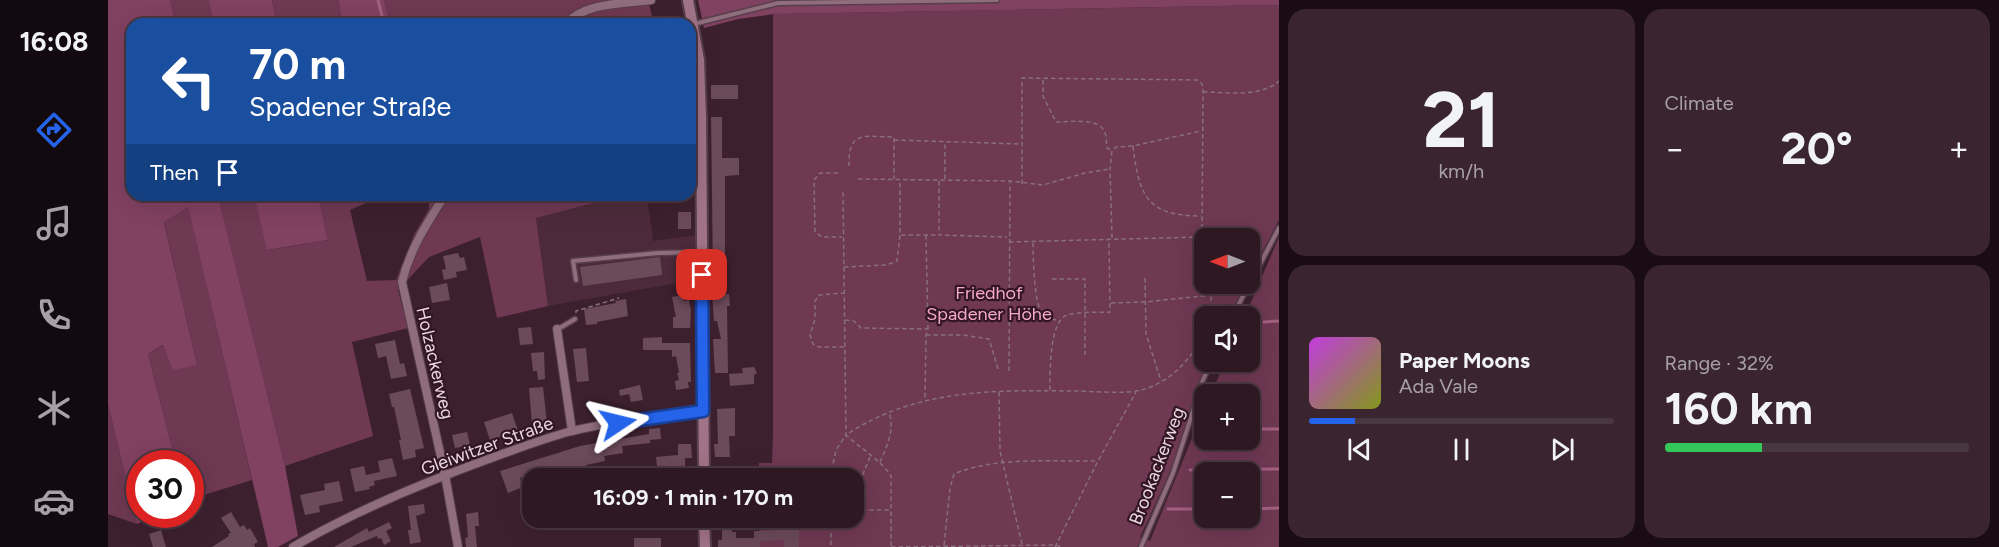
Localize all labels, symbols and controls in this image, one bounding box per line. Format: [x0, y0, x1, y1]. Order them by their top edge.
text: 16:08 [19, 25, 89, 58]
text: 70 m [249, 39, 346, 90]
icon: left [150, 42, 228, 120]
text: 21 [1422, 73, 1500, 167]
text: Spadener Straße [249, 90, 451, 123]
text: Climate [1665, 91, 1734, 115]
icon: directions [33, 109, 75, 151]
text: 20° [1781, 121, 1853, 175]
text: − [1665, 129, 1685, 168]
text: + [1948, 129, 1969, 168]
icon: arrive [211, 156, 244, 189]
text: Then [150, 159, 199, 186]
text: km/h [1438, 159, 1484, 183]
icon: music [33, 202, 75, 244]
north arrow [1194, 228, 1260, 294]
map controls [1194, 228, 1260, 528]
pin [676, 249, 727, 300]
icon: arrive [685, 258, 718, 291]
park label: Friedhof Spadener Höhe [926, 282, 1052, 325]
icon: phone [33, 294, 75, 336]
street label: Holzackerweg [411, 305, 459, 421]
button: sound [1194, 306, 1260, 372]
text: Paper Moons [1399, 347, 1530, 374]
text: Range · 32% [1665, 351, 1774, 375]
text: Ada Vale [1399, 374, 1478, 398]
text: 160 km [1665, 381, 1813, 435]
button: + [1194, 384, 1260, 450]
icon: climate [33, 387, 75, 429]
position arrow [586, 391, 650, 455]
street label: Brookackerweg [1124, 404, 1190, 528]
street label: Gleiwitzer Straße [418, 412, 556, 480]
icon: previous [1343, 433, 1376, 466]
icon: pause [1445, 433, 1478, 466]
icon: next [1546, 433, 1579, 466]
speed limit sign: 30 [126, 450, 204, 528]
button: − [1194, 462, 1260, 528]
icon: car [33, 480, 75, 522]
text: 16:09 · 1 min · 170 m [593, 484, 793, 511]

